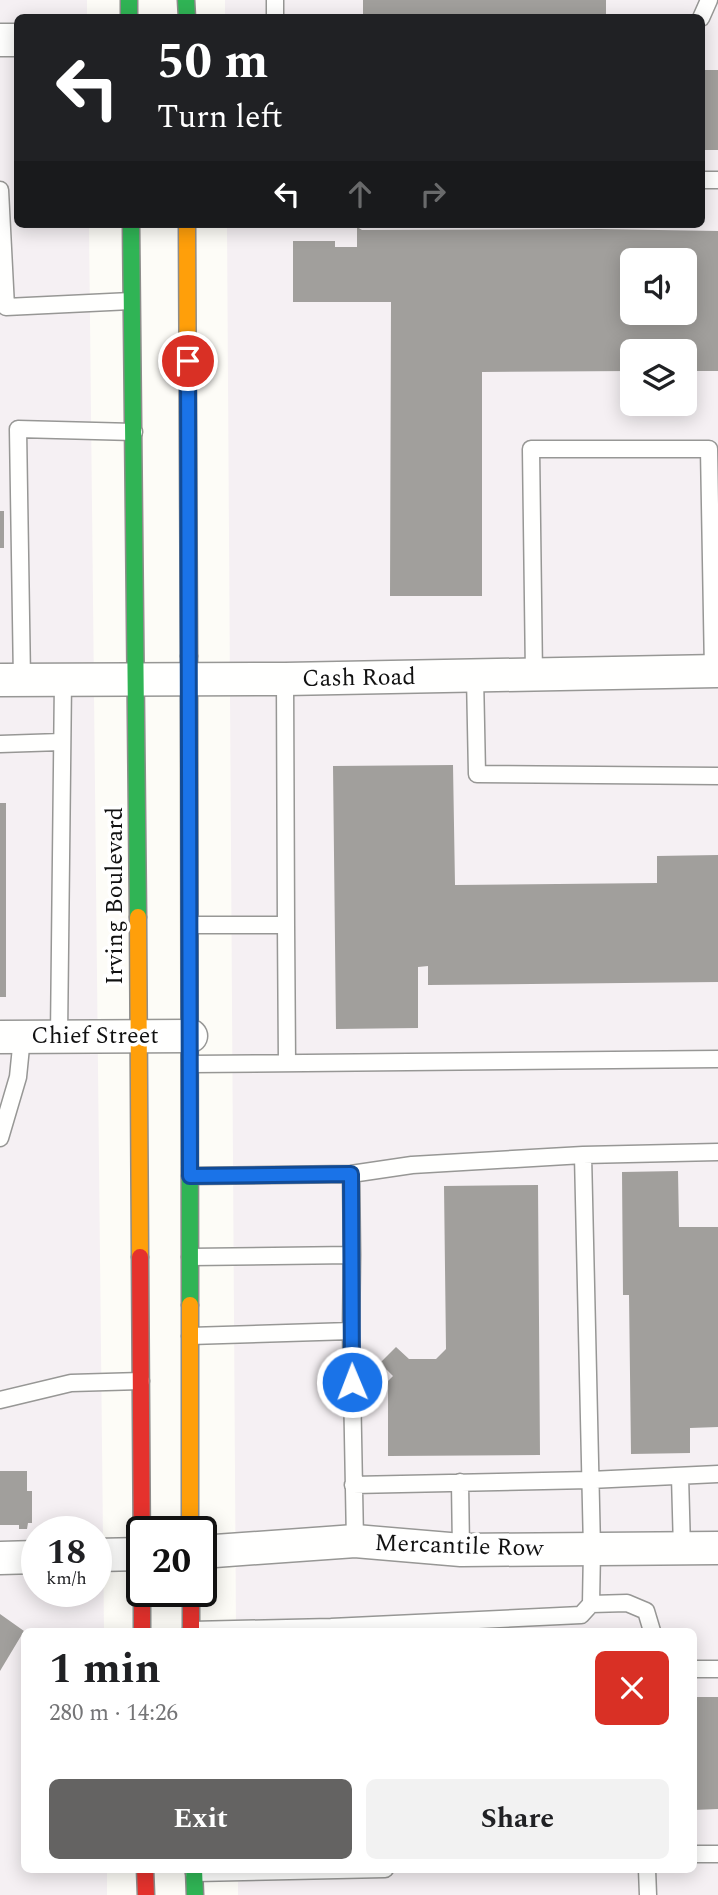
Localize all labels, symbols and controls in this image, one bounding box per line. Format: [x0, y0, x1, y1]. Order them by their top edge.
text: 50 m [157, 25, 268, 100]
icon: left [42, 42, 133, 133]
text: Turn left [157, 93, 283, 142]
icon: left [268, 175, 306, 213]
icon: ahead [341, 175, 379, 213]
icon: right [414, 175, 452, 213]
map controls [620, 248, 697, 416]
button: sound [620, 248, 697, 325]
pin [158, 331, 218, 391]
button: layers [620, 339, 697, 416]
icon: arrive [169, 342, 207, 380]
street label: Cash Road [302, 659, 416, 697]
street label: Irving Boulevard [97, 807, 133, 985]
street label: Chief Street [31, 1018, 159, 1054]
position arrow [315, 1345, 389, 1419]
speed limit sign: 20 [126, 1516, 217, 1607]
street label: Mercantile Row [374, 1525, 545, 1567]
text: 18 [47, 1526, 86, 1579]
text: km/h [46, 1565, 87, 1592]
text: 1 min [49, 1638, 161, 1701]
button: close [595, 1651, 669, 1725]
text: 280 m · 14:26 [49, 1696, 178, 1731]
button: Exit [49, 1779, 352, 1859]
button: Share [366, 1779, 669, 1859]

